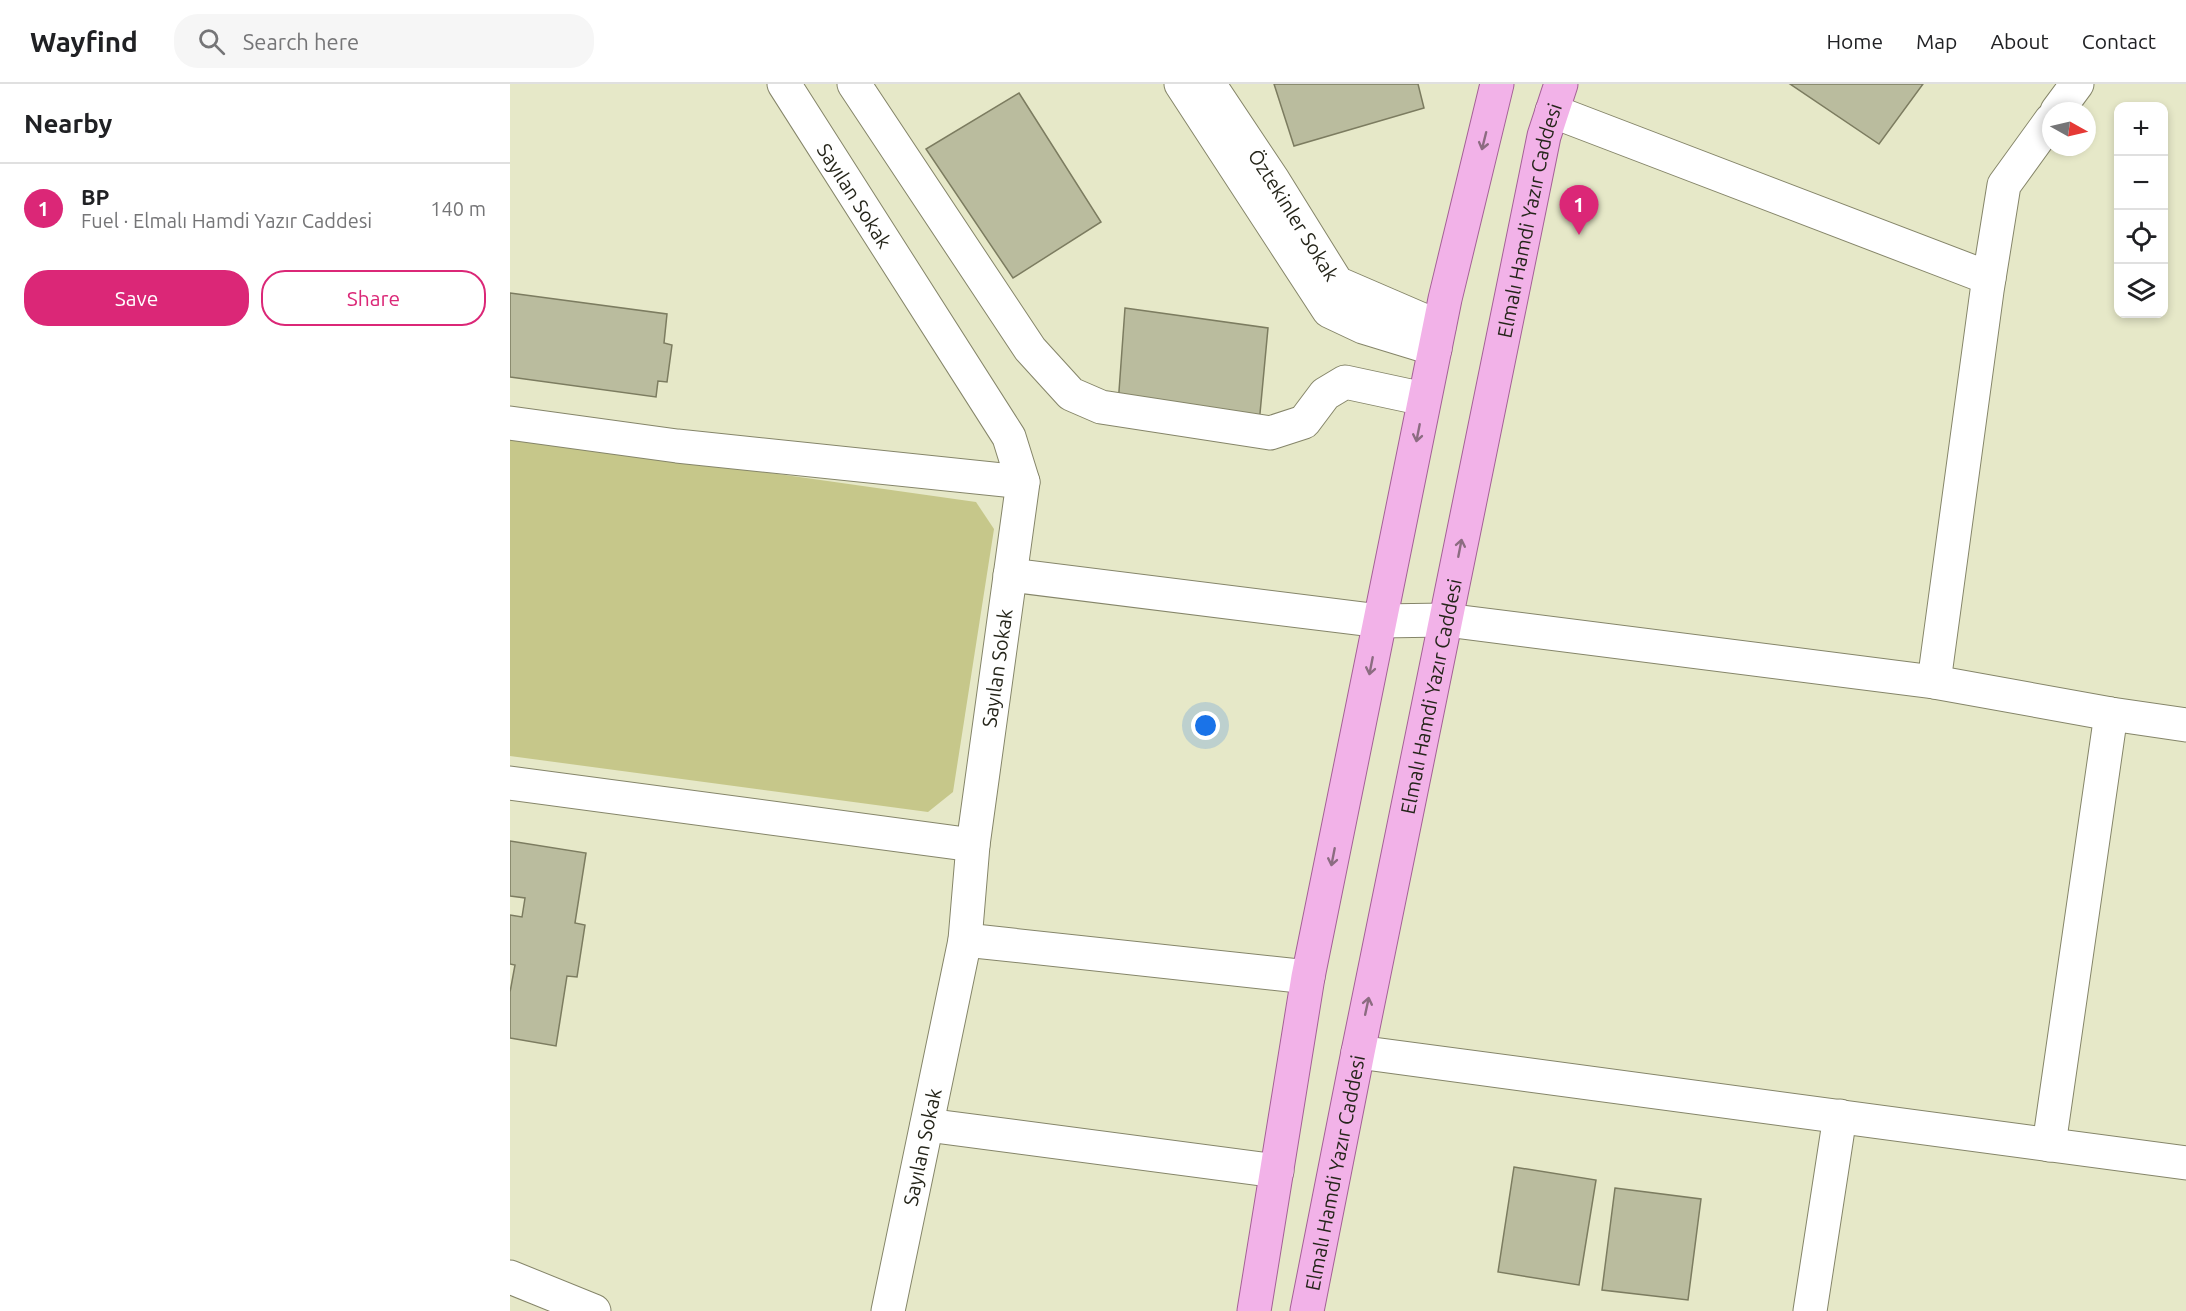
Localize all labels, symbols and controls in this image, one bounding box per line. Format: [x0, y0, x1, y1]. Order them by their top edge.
search box [174, 14, 594, 68]
icon: search [195, 25, 228, 58]
text: Wayfind [30, 26, 138, 57]
text: Search here [243, 29, 359, 54]
text: Home [1826, 29, 1883, 53]
text: Map [1916, 29, 1957, 53]
text: About [1990, 29, 2049, 53]
text: Contact [2082, 29, 2156, 53]
street label: Elmalı Hamdi Yazır Caddesi [1492, 100, 1566, 340]
north arrow [2042, 102, 2096, 156]
map controls [2114, 102, 2168, 318]
button: + [2114, 102, 2168, 156]
text: Nearby [24, 109, 112, 138]
one-way arrow [1477, 131, 1489, 150]
street label: Sayılan Sokak [813, 139, 897, 252]
street label: Öztekinler Sokak [1244, 145, 1344, 285]
button: − [2114, 156, 2168, 210]
text: BP [81, 184, 110, 209]
pin: 1 [1560, 186, 1598, 235]
text: 1 [38, 197, 49, 220]
text: 140 m [430, 197, 486, 220]
text: Fuel · Elmalı Hamdi Yazır Caddesi [81, 209, 372, 232]
button: locate [2114, 210, 2168, 264]
button: layers [2114, 264, 2168, 318]
button: Save [24, 270, 249, 326]
button: Share [261, 270, 486, 326]
one-way arrow [1411, 424, 1423, 443]
one-way arrow [1455, 538, 1466, 558]
street label: Elmalı Hamdi Yazır Caddesi [1395, 577, 1465, 816]
street label: Sayılan Sokak [977, 607, 1017, 729]
one-way arrow [1365, 655, 1376, 675]
your location [1191, 711, 1220, 740]
one-way arrow [1326, 847, 1338, 866]
one-way arrow [1362, 997, 1373, 1017]
street label: Elmalı Hamdi Yazır Caddesi [1300, 1053, 1369, 1292]
street label: Sayılan Sokak [898, 1086, 946, 1208]

